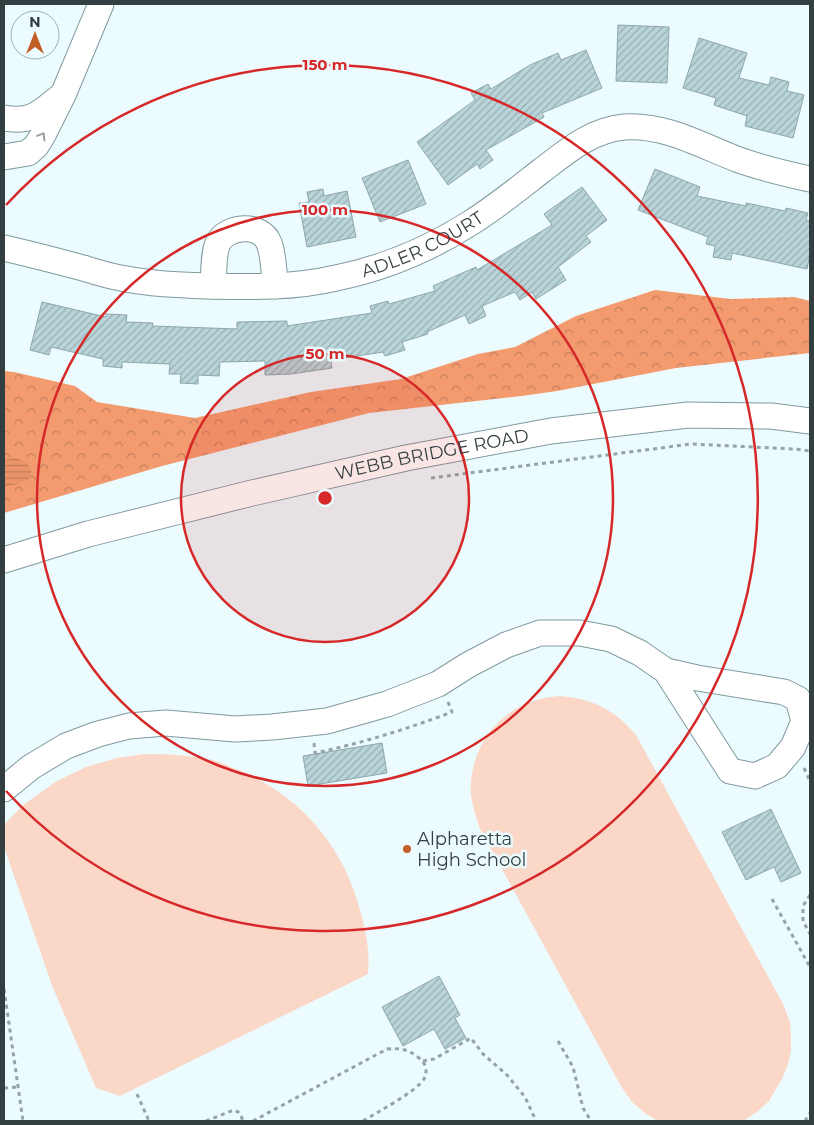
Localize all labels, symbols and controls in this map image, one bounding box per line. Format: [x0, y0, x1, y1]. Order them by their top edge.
north arrow [10, 10, 60, 60]
text: N [29, 13, 41, 31]
text: 150 m [303, 55, 347, 74]
one-way arrow [35, 133, 45, 142]
text: 100 m [302, 200, 348, 219]
street label: ADLER COURT [359, 206, 488, 282]
text: 50 m [305, 344, 345, 363]
street label: WEBB BRIDGE ROAD [333, 424, 530, 485]
centre of rings [316, 489, 334, 507]
place label: Alpharetta High School [417, 828, 526, 871]
marker: Alpharetta High School [401, 843, 413, 855]

